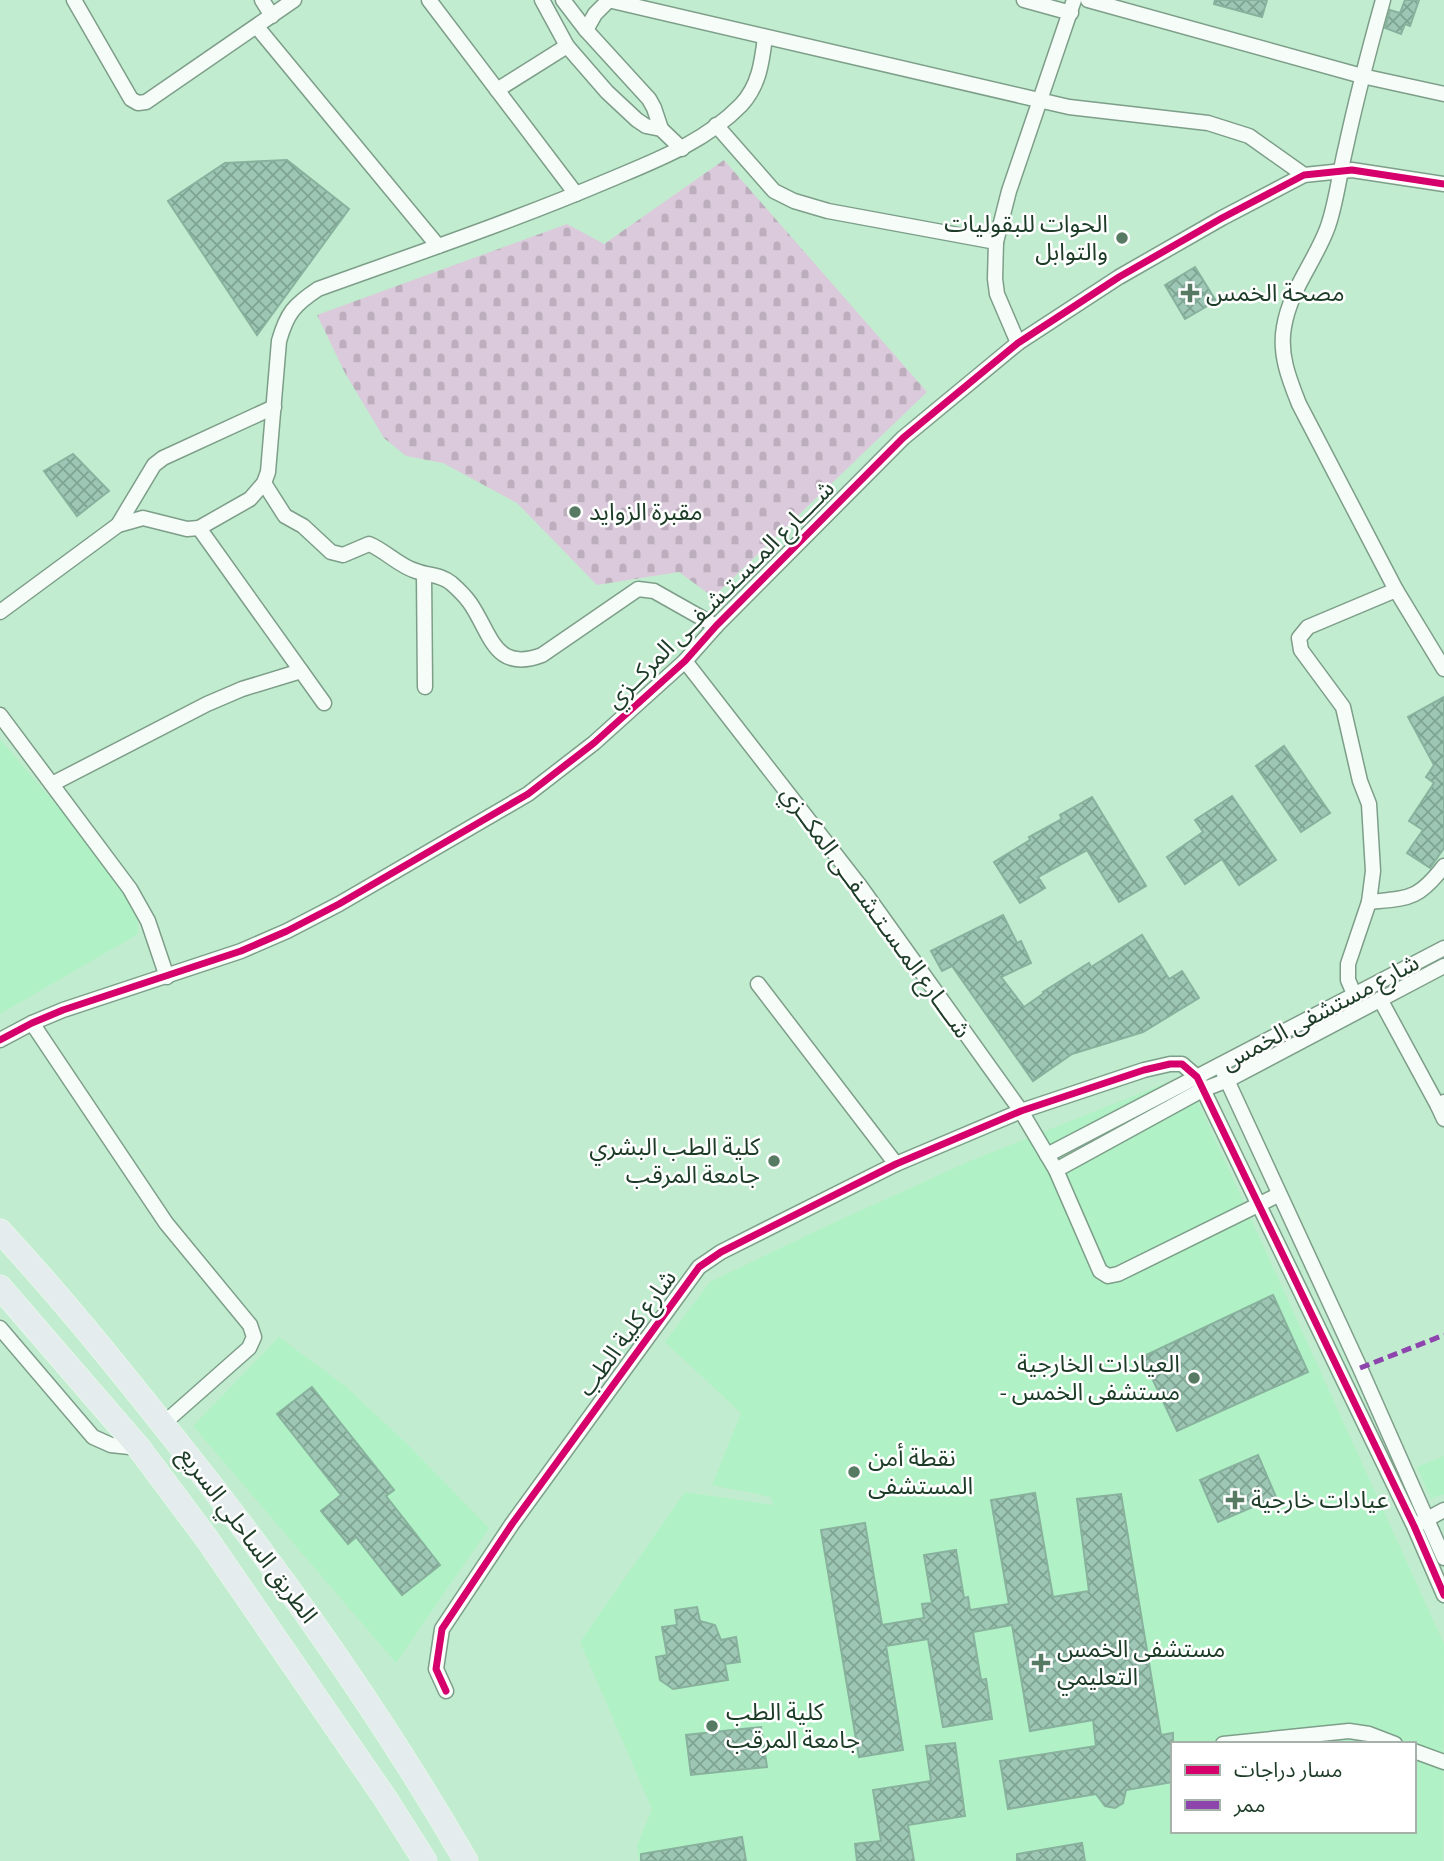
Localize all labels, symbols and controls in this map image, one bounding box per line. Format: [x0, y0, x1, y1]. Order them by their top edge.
place label: الحوات للبقوليات والتوابل [944, 207, 1108, 270]
marker: الحوات للبقوليات والتوابل [1114, 230, 1130, 246]
place label: مصحة الخمس [1206, 276, 1345, 311]
marker: مصحة الخمس [1180, 283, 1200, 303]
street label: شــــارع المـسـتـشـفــى المركــزي [598, 472, 843, 717]
place label: مقبرة الزوايد [589, 495, 703, 530]
marker: مقبرة الزوايد [567, 504, 583, 520]
street label: شــــارع المـسـتـشـفــى المكــزي [771, 779, 979, 1046]
street label: شارع مستشفى الخمس [1215, 945, 1426, 1079]
place label: كلية الطب البشري جامعة المرقب [589, 1130, 761, 1193]
marker: كلية الطب البشري جامعة المرقب [766, 1153, 782, 1169]
street label: شارع كلية الطب [569, 1263, 685, 1404]
place label: العيادات الخارجية - مستشفى الخمس [999, 1347, 1180, 1410]
marker: العيادات الخارجية - مستشفى الخمس [1186, 1370, 1202, 1386]
street label: الطريق الساحلي السريع [169, 1440, 326, 1631]
place label: نقطة أمن المستشفى [868, 1441, 973, 1504]
marker: نقطة أمن المستشفى [846, 1464, 862, 1480]
place label: عيادات خارجية [1251, 1483, 1389, 1518]
marker: عيادات خارجية [1225, 1490, 1245, 1510]
place label: مستشفى الخمس التعليمي [1057, 1632, 1225, 1696]
marker: مستشفى الخمس التعليمي [1031, 1653, 1051, 1673]
place label: كلية الطب جامعة المرقب [726, 1695, 860, 1758]
marker: كلية الطب جامعة المرقب [704, 1718, 720, 1734]
legend [1171, 1742, 1416, 1833]
text: مسار دراجات [1234, 1755, 1342, 1785]
text: ممر [1233, 1790, 1265, 1820]

